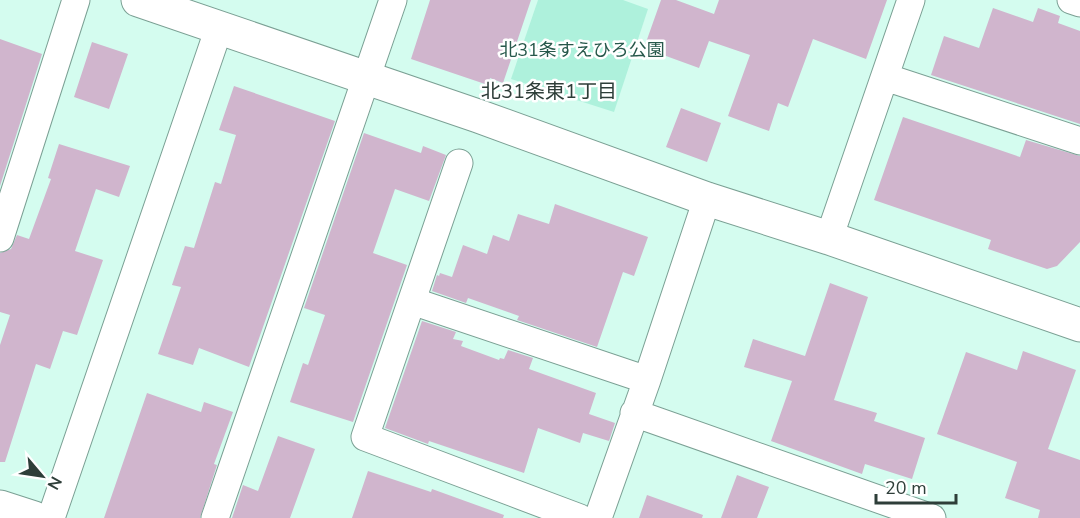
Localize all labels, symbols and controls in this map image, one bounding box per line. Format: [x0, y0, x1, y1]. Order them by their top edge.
park label: 北31条すえひろ公園 [499, 38, 665, 62]
district label: 北31条東1丁目 [481, 78, 617, 105]
north arrow [12, 446, 72, 506]
scale bar [876, 467, 956, 505]
text: N [42, 472, 67, 493]
text: 20 m [885, 476, 927, 500]

